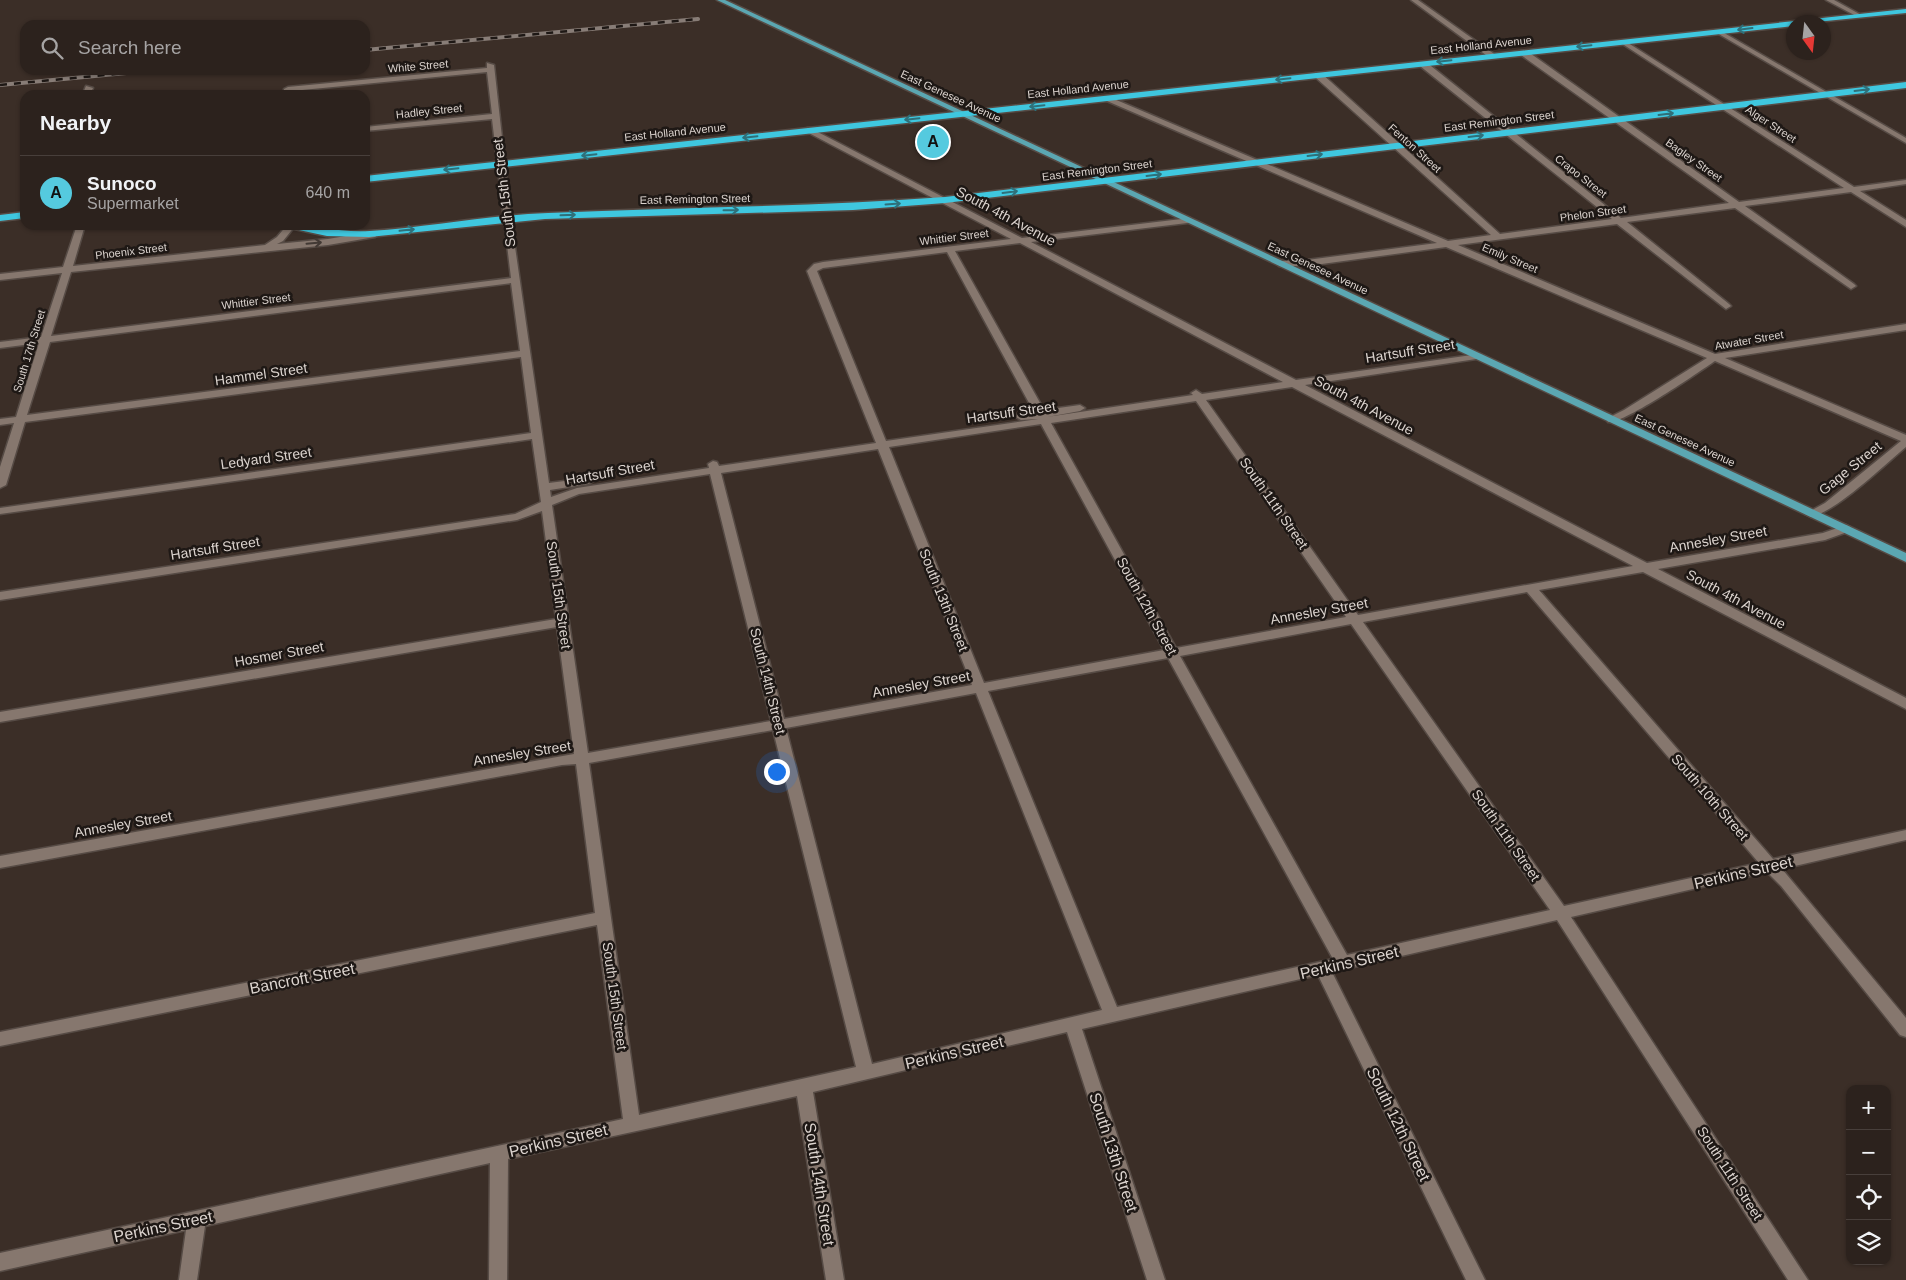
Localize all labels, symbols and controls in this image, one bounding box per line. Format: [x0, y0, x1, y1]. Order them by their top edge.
north arrow [1786, 15, 1831, 60]
search box [20, 20, 370, 75]
one-way arrow [1737, 24, 1753, 34]
icon: search [38, 34, 66, 62]
street label: East Holland Avenue [1430, 34, 1532, 56]
text: Search here [78, 37, 182, 58]
one-way arrow [1576, 41, 1592, 51]
one-way arrow [1436, 56, 1452, 66]
street label: White Street [387, 57, 449, 75]
street label: East Genesee Avenue [899, 67, 1003, 125]
one-way arrow [1275, 74, 1291, 84]
street label: East Holland Avenue [1027, 78, 1129, 100]
one-way arrow [1854, 85, 1870, 95]
one-way arrow [1029, 101, 1045, 110]
street label: Hadley Street [395, 102, 463, 120]
street label: Alger Street [1743, 103, 1799, 145]
street label: East Remington Street [1443, 108, 1555, 134]
one-way arrow [1658, 109, 1674, 119]
text: Nearby [40, 111, 111, 134]
one-way arrow [904, 114, 920, 124]
street label: East Holland Avenue [624, 121, 726, 143]
street label: Fenton Street [1386, 121, 1444, 175]
pin: A [917, 123, 949, 161]
one-way arrow [1468, 131, 1484, 141]
one-way arrow [743, 132, 759, 142]
street label: Bagley Street [1664, 136, 1724, 184]
street label: South 15th Street [489, 138, 519, 248]
one-way arrow [581, 150, 597, 159]
one-way arrow [1307, 150, 1323, 160]
street label: Crapo Street [1553, 152, 1609, 200]
street label: East Remington Street [1041, 157, 1153, 183]
one-way arrow [443, 164, 459, 174]
one-way arrow [1145, 170, 1161, 180]
text: Sunoco [87, 173, 157, 194]
street label: South 4th Avenue [954, 183, 1059, 249]
text: A [50, 184, 62, 201]
text: 640 m [306, 184, 350, 201]
one-way arrow [1002, 187, 1018, 197]
street label: East Remington Street [640, 192, 750, 206]
text: Supermarket [87, 195, 179, 212]
one-way arrow [885, 200, 901, 209]
street label: Phelon Street [1559, 202, 1627, 224]
one-way arrow [722, 205, 739, 215]
one-way arrow [560, 210, 576, 219]
one-way arrow [398, 225, 414, 235]
street label: Whittier Street [919, 227, 989, 247]
one-way arrow [305, 238, 321, 248]
street label: East Genesee Avenue [1266, 239, 1370, 297]
street label: Phoenix Street [94, 241, 168, 261]
street label: Emily Street [1480, 241, 1540, 275]
street label: Whittier Street [221, 291, 291, 311]
street label: South 17th Street [11, 308, 47, 394]
street label: Atwater Street [1714, 328, 1784, 352]
street label: Hartsuff Street [1364, 336, 1456, 366]
street label: Hammel Street [214, 360, 308, 388]
street label: South 4th Avenue [1312, 372, 1417, 438]
street label: Hartsuff Street [965, 398, 1057, 426]
street label: East Genesee Avenue [1633, 411, 1737, 469]
street label: Gage Street [1816, 438, 1884, 498]
street label: Ledyard Street [219, 444, 313, 472]
street label: South 11th Street [1236, 454, 1312, 552]
street label: Hartsuff Street [564, 456, 656, 488]
street label: Annesley Street [1668, 523, 1768, 555]
street label: Hartsuff Street [169, 533, 261, 563]
street label: South 15th Street [543, 540, 575, 650]
street label: South 13th Street [916, 546, 972, 654]
street label: South 12th Street [1114, 554, 1180, 658]
street label: South 4th Avenue [1684, 566, 1789, 632]
street label: Annesley Street [1269, 595, 1369, 627]
street label: South 14th Street [747, 626, 789, 736]
street label: Hosmer Street [233, 638, 325, 670]
street label: Annesley Street [871, 668, 971, 700]
street label: Annesley Street [472, 737, 572, 769]
street label: South 10th Street [1668, 751, 1752, 843]
your location [764, 759, 790, 785]
street label: South 11th Street [1468, 786, 1544, 884]
street label: Annesley Street [73, 808, 173, 840]
street label: Perkins Street [1692, 853, 1795, 892]
street label: South 15th Street [599, 941, 631, 1051]
street label: Perkins Street [1298, 943, 1401, 982]
street label: Bancroft Street [248, 960, 357, 997]
street label: Perkins Street [903, 1033, 1006, 1072]
street label: South 12th Street [1364, 1065, 1434, 1184]
map controls [1846, 1085, 1891, 1265]
button: + [1846, 1085, 1891, 1130]
street label: South 13th Street [1086, 1090, 1141, 1215]
street label: Perkins Street [507, 1121, 610, 1160]
street label: South 14th Street [801, 1121, 838, 1247]
street label: South 11th Street [1694, 1123, 1766, 1223]
button: − [1846, 1130, 1891, 1175]
button: locate [1846, 1175, 1891, 1220]
street label: Perkins Street [112, 1208, 215, 1245]
button: layers [1846, 1220, 1891, 1265]

